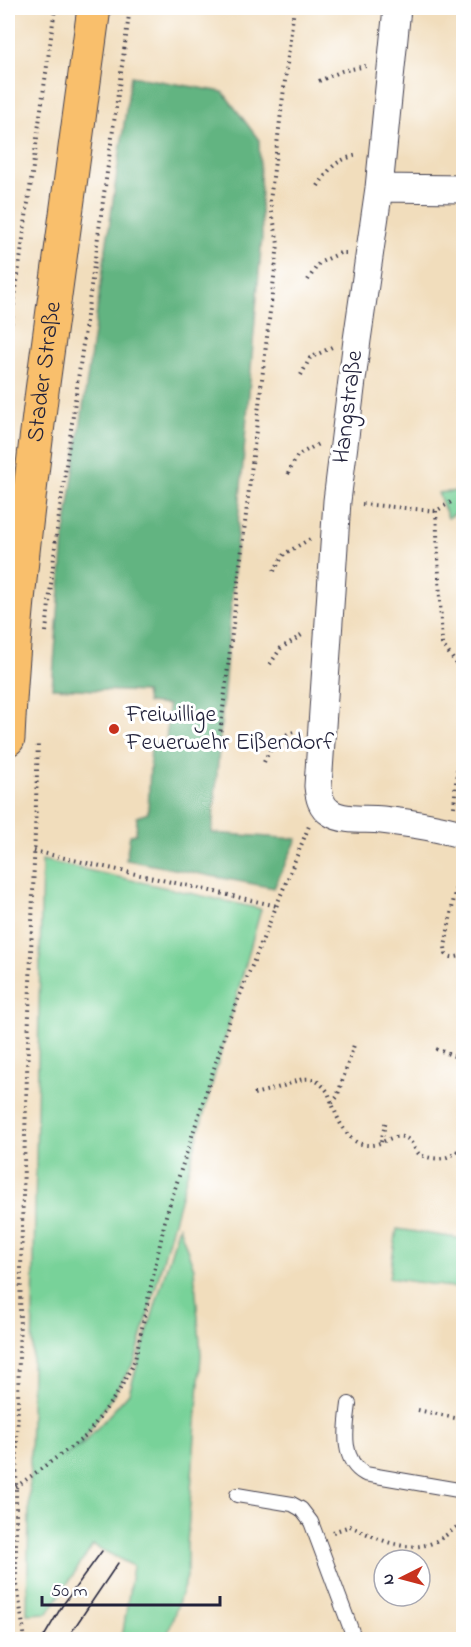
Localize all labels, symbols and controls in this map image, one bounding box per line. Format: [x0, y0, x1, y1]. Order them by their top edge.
street label: Stader Straße [18, 299, 71, 444]
street label: Hangstraße [325, 348, 373, 465]
place label: Freiwillige Feuerwehr Eißendorf [125, 698, 335, 761]
marker: Freiwillige Feuerwehr Eißendorf [107, 722, 121, 736]
north arrow [372, 1548, 432, 1608]
scale bar [42, 1569, 220, 1607]
text: N [377, 1573, 402, 1586]
text: 50 m [51, 1579, 88, 1605]

